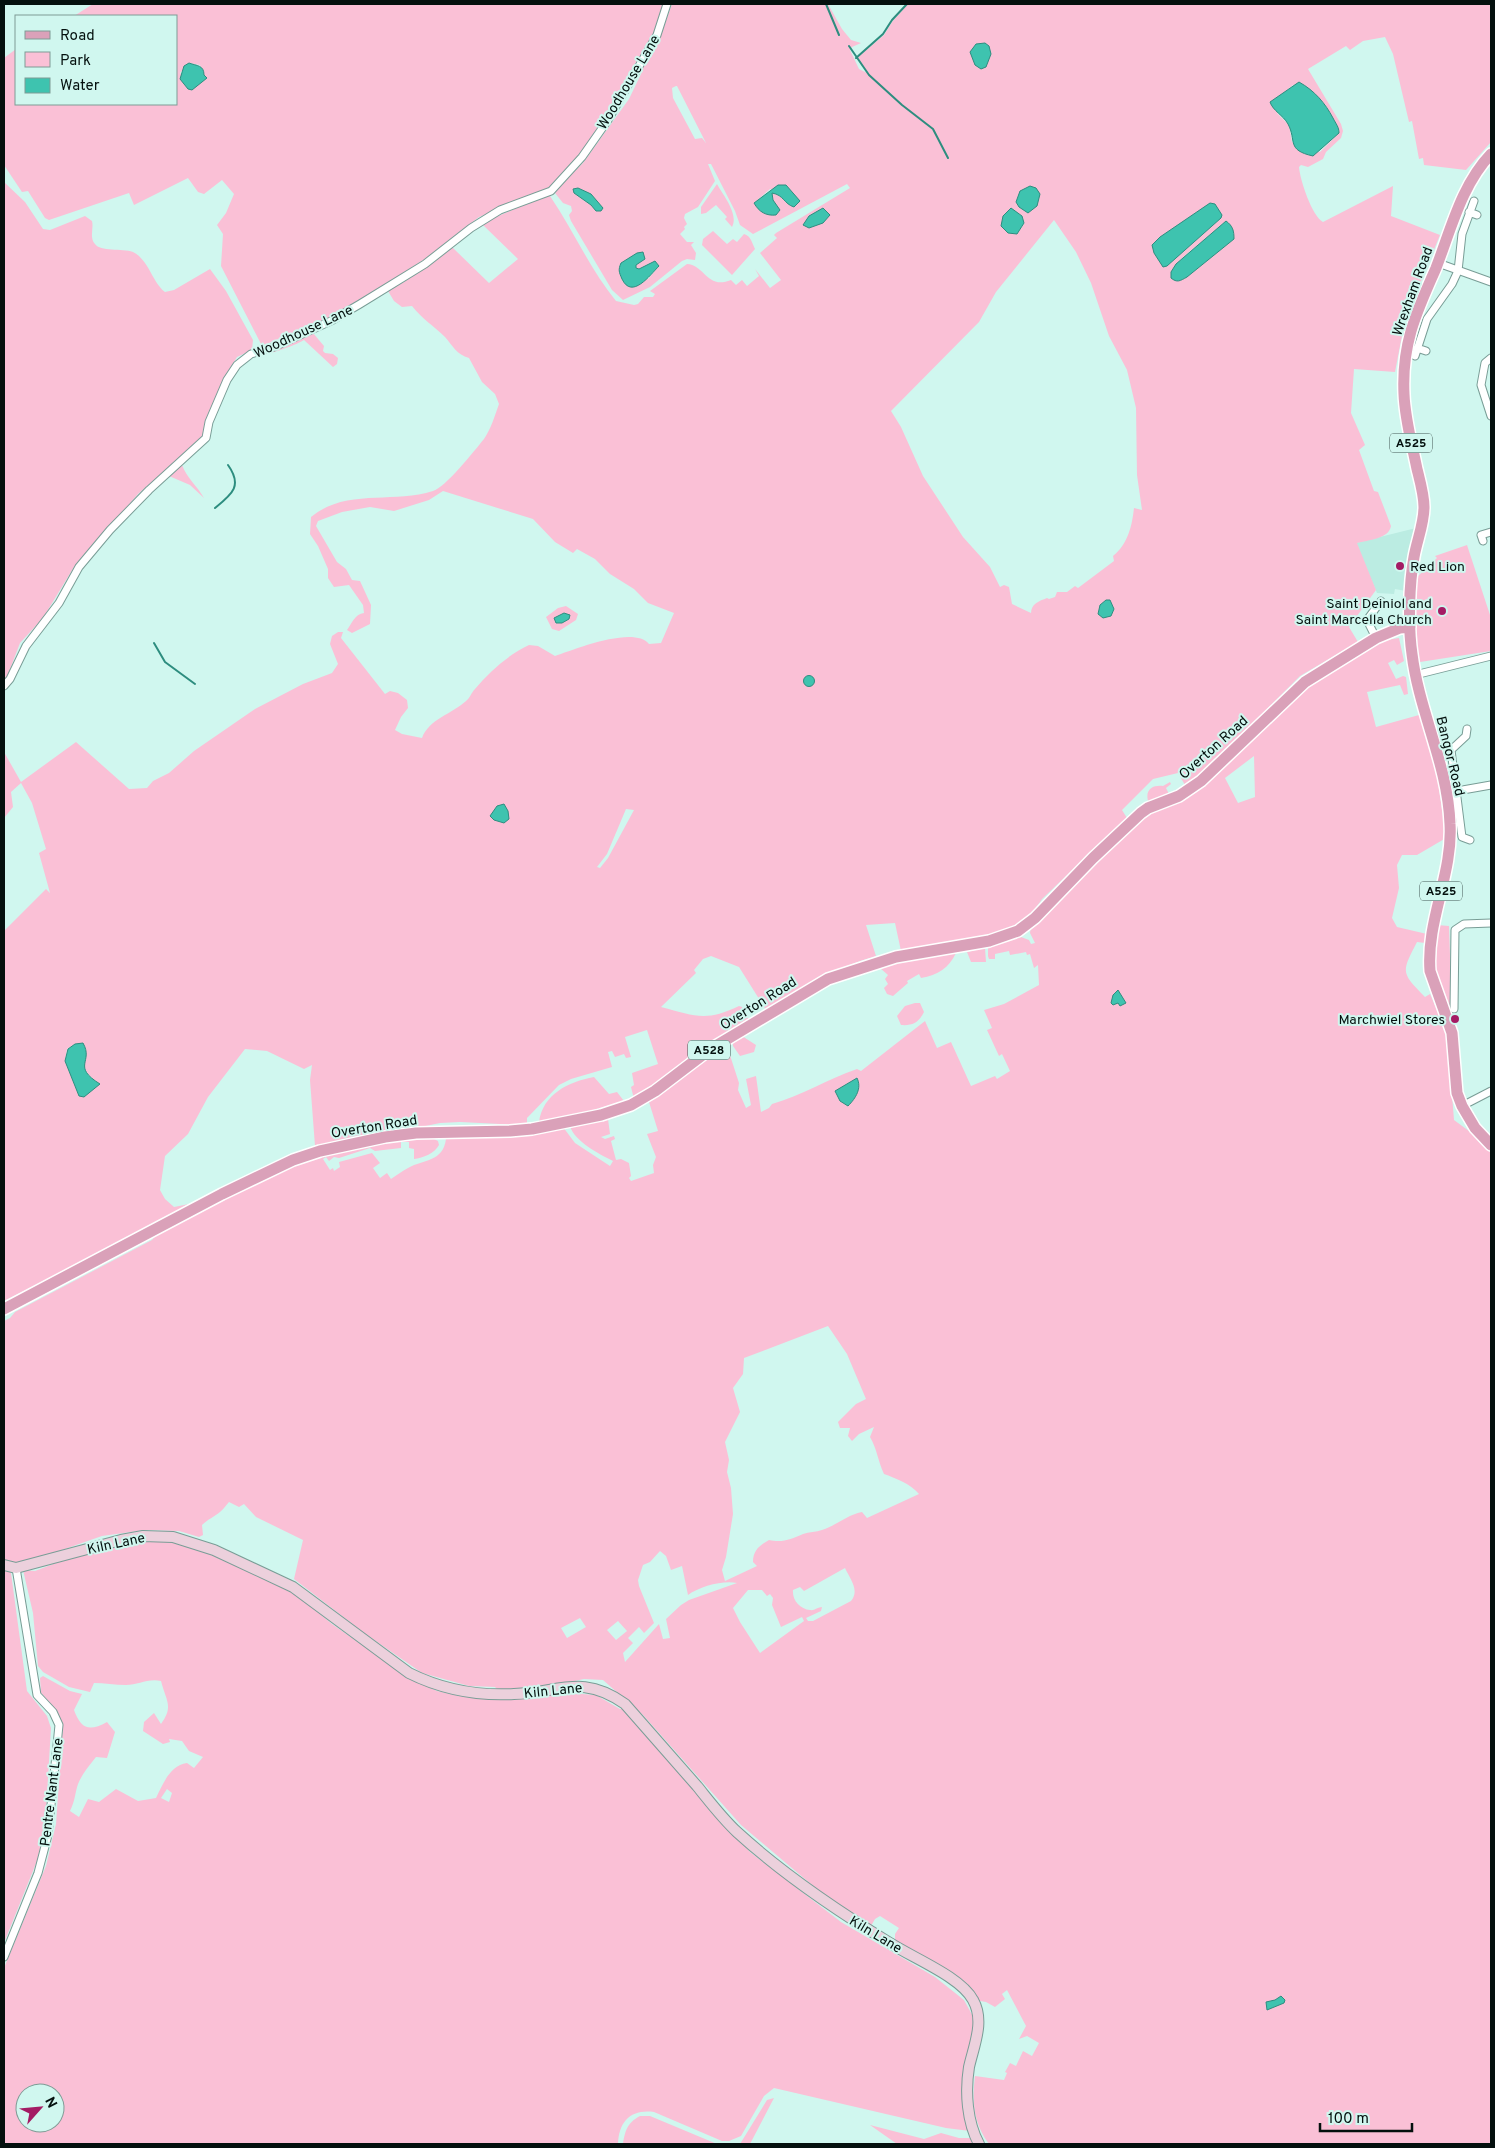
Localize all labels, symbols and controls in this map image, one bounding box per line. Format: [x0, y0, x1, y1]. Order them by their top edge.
legend [15, 15, 178, 105]
text: Road [60, 27, 95, 46]
street label: Woodhouse Lane [594, 32, 664, 133]
text: Park [60, 52, 91, 71]
text: Water [60, 77, 100, 96]
street label: Wrexham Road [1389, 245, 1437, 338]
street label: Woodhouse Lane [251, 302, 356, 363]
road number: A525 [1390, 433, 1432, 452]
place label: Red Lion [1410, 559, 1465, 576]
marker: Red Lion [1394, 560, 1406, 572]
place label: Saint Deiniol and Saint Marcella Church [1295, 596, 1432, 629]
marker: Saint Deiniol and Saint Marcella Church [1436, 605, 1448, 617]
street label: Overton Road [1176, 713, 1252, 784]
street label: Bangor Road [1431, 715, 1468, 798]
road number: A525 [1420, 881, 1462, 900]
street label: Overton Road [717, 974, 800, 1035]
place label: Marchwiel Stores [1339, 1012, 1445, 1029]
marker: Marchwiel Stores [1449, 1013, 1461, 1025]
road number: A528 [688, 1040, 730, 1060]
street label: Overton Road [330, 1112, 419, 1143]
street label: Kiln Lane [86, 1530, 147, 1559]
street label: Kiln Lane [523, 1680, 583, 1703]
street label: Pentre Nant Lane [37, 1737, 68, 1847]
street label: Kiln Lane [846, 1913, 905, 1958]
north arrow [15, 2083, 65, 2133]
text: N [40, 2094, 60, 2111]
scale bar [1320, 2100, 1412, 2132]
text: 100 m [1328, 2110, 1369, 2129]

